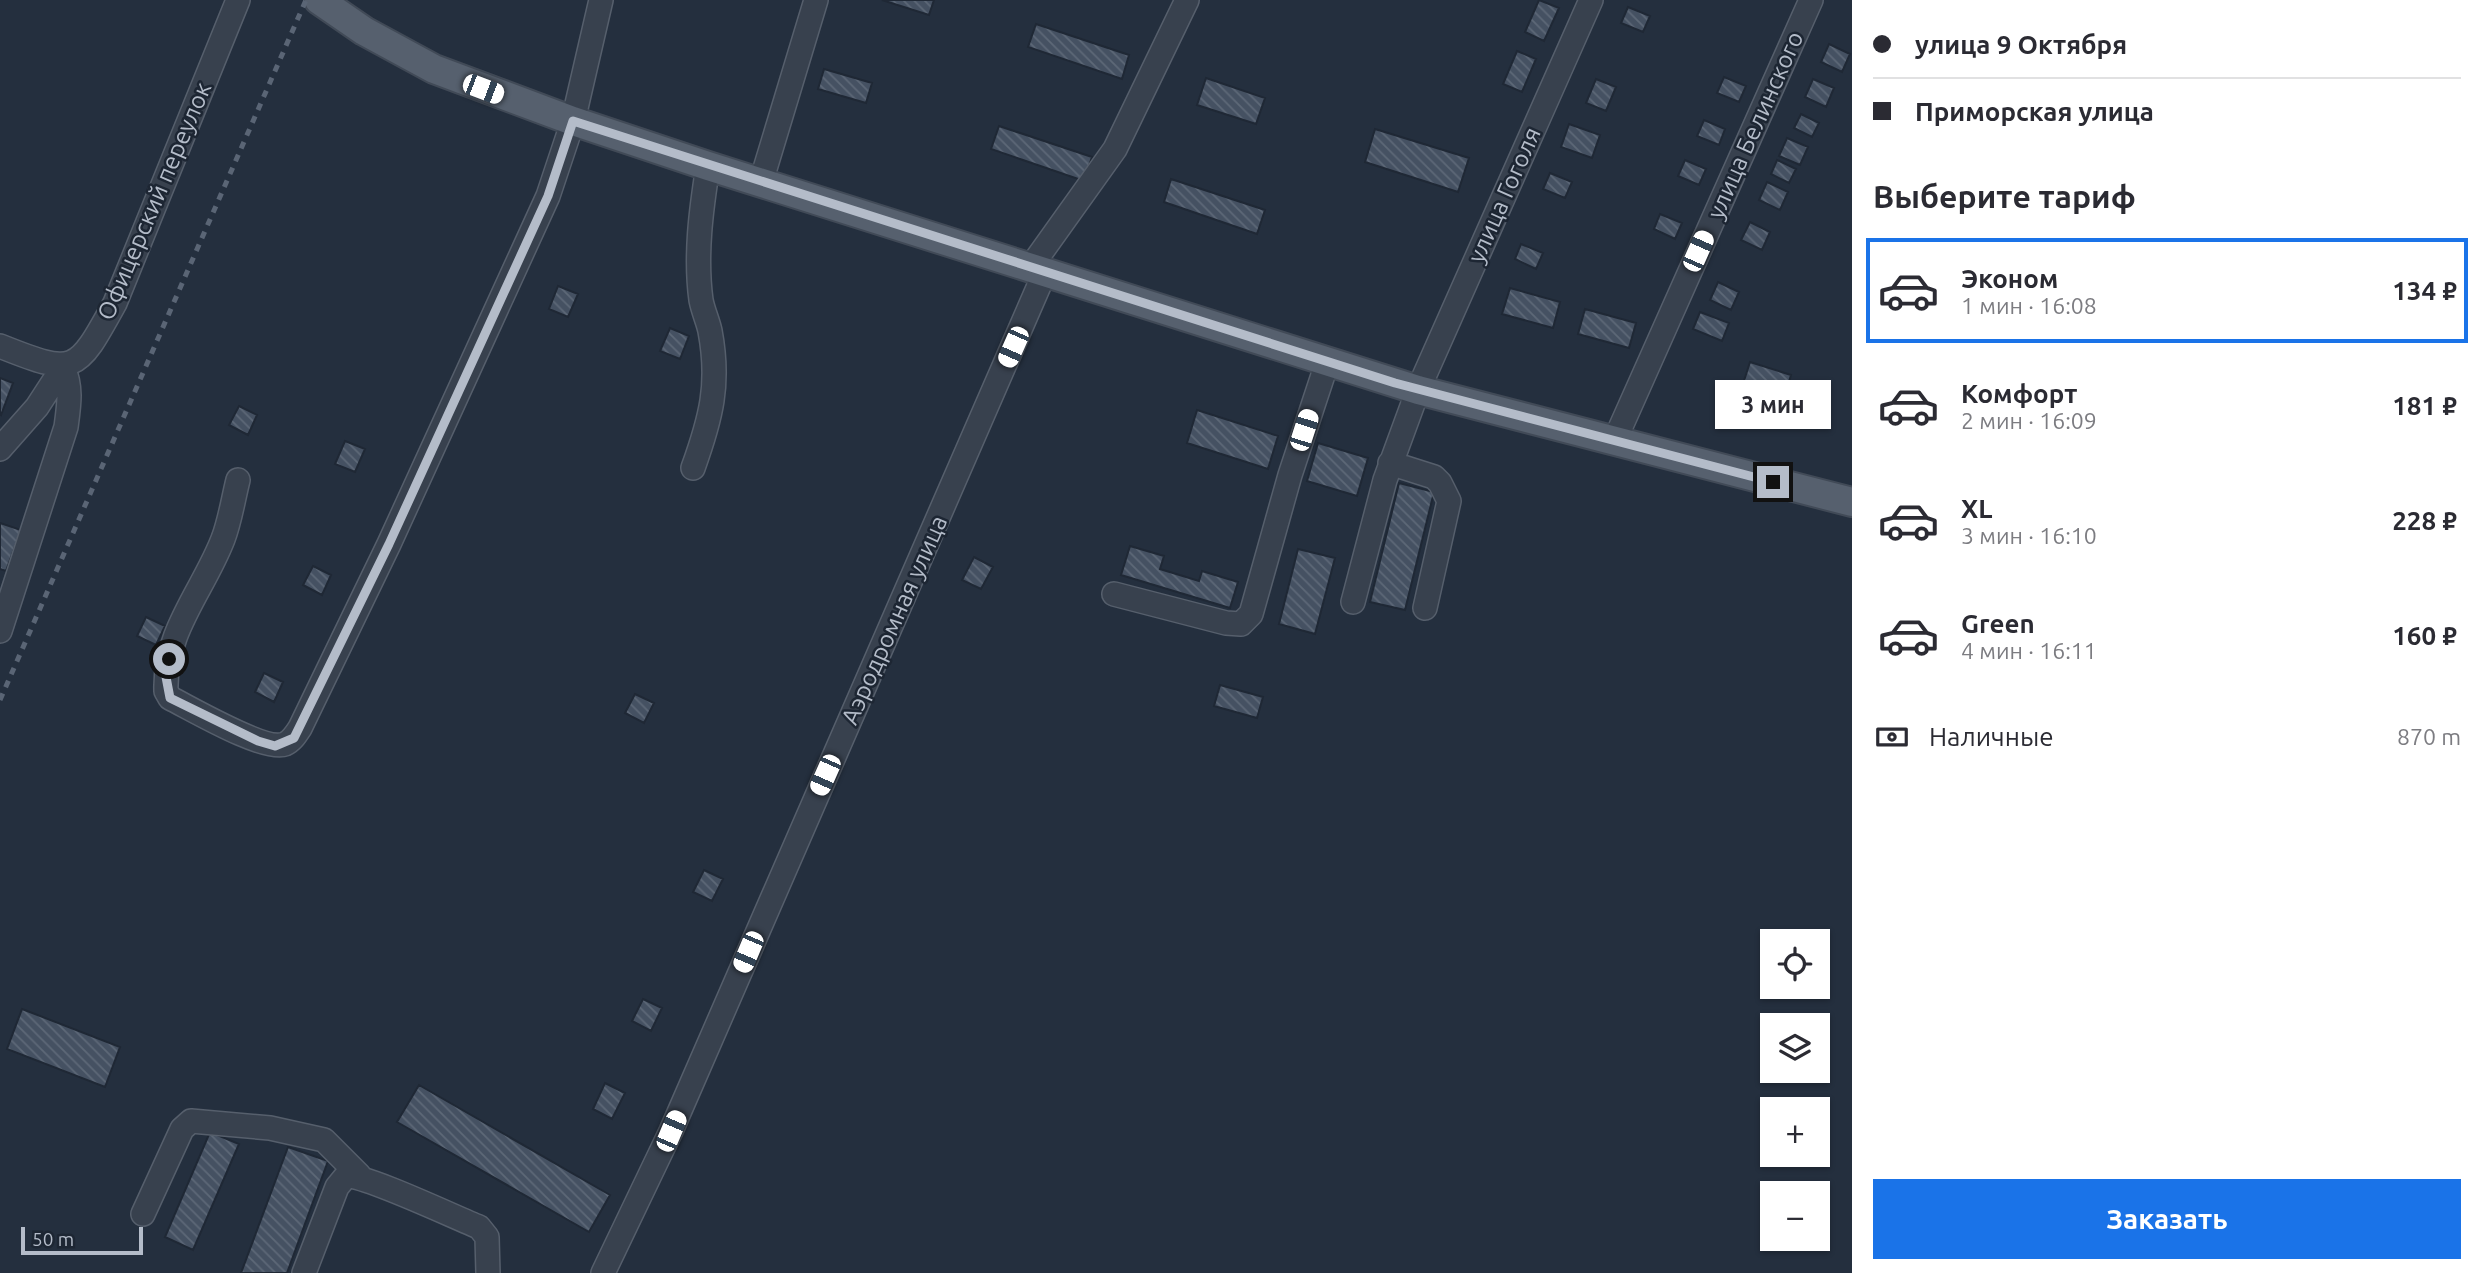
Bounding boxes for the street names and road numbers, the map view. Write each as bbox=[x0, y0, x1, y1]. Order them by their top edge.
street label: улица Белинского bbox=[1702, 27, 1808, 223]
street label: Офицерский переулок bbox=[92, 78, 216, 324]
street label: улица Гоголя bbox=[1462, 123, 1546, 267]
street label: Аэродромная улица bbox=[836, 511, 952, 729]

